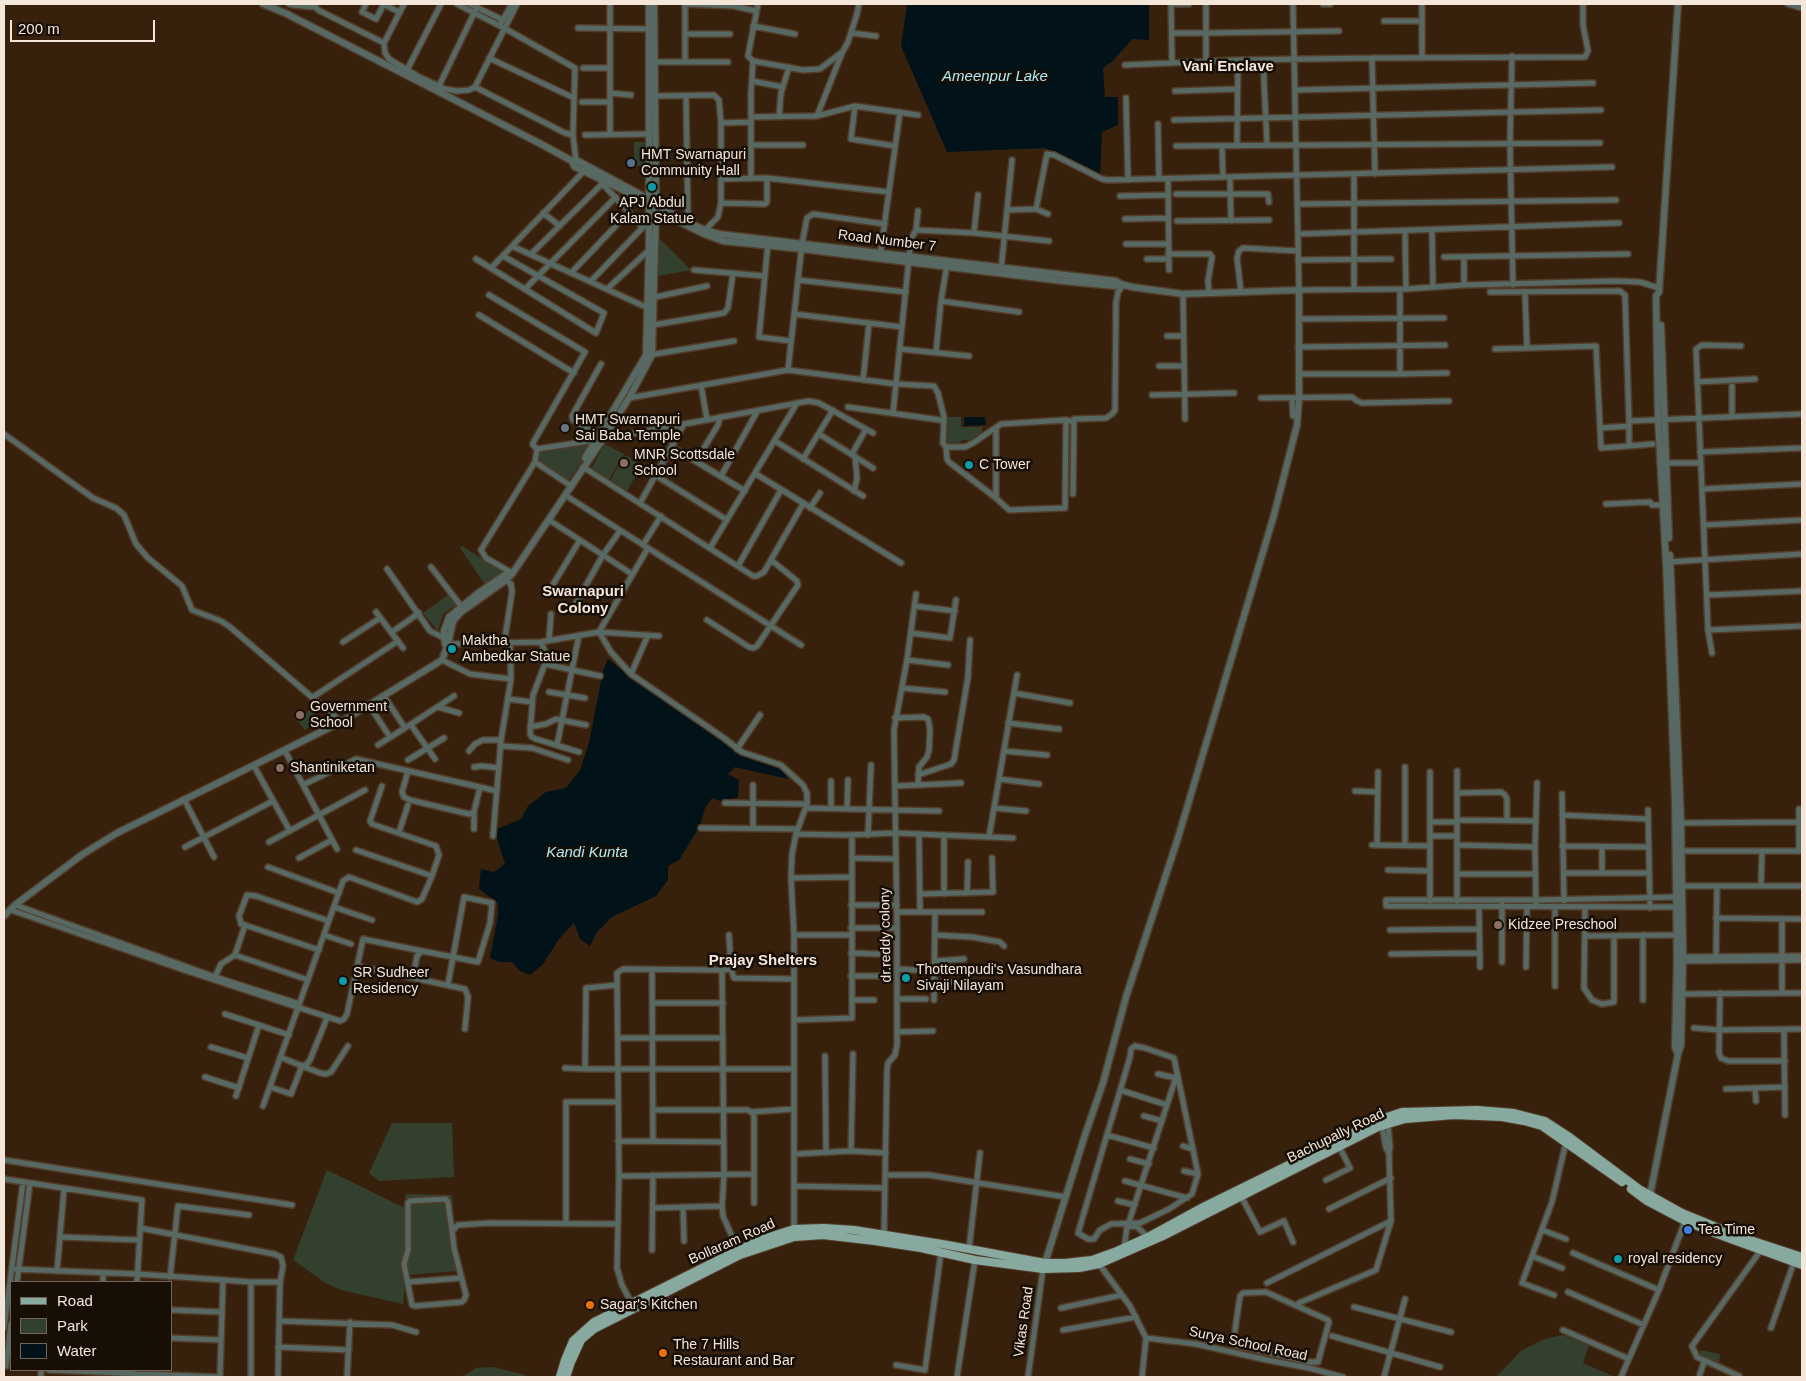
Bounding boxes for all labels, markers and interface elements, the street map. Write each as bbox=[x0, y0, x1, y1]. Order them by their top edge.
scale bar bbox=[12, 10, 158, 42]
text: 200 m bbox=[18, 20, 60, 37]
district label: Vani Enclave bbox=[1182, 58, 1274, 76]
water label: Ameenpur Lake bbox=[942, 68, 1048, 86]
place label: HMT Swarnapuri Community Hall bbox=[641, 147, 746, 180]
marker: HMT Swarnapuri Community Hall bbox=[625, 157, 637, 169]
marker: APJ Abdul Kalam Statue bbox=[646, 181, 658, 193]
place label: APJ Abdul Kalam Statue bbox=[610, 195, 694, 228]
street label: Road Number 7 bbox=[837, 227, 937, 255]
place label: HMT Swarnapuri Sai Baba Temple bbox=[575, 412, 681, 444]
marker: HMT Swarnapuri Sai Baba Temple bbox=[559, 422, 571, 434]
place label: MNR Scottsdale School bbox=[634, 447, 735, 480]
marker: MNR Scottsdale School bbox=[618, 457, 630, 469]
place label: C Tower bbox=[979, 457, 1030, 473]
marker: C Tower bbox=[963, 459, 975, 471]
district label: Swarnapuri Colony bbox=[542, 583, 624, 618]
place label: Maktha Ambedkar Statue bbox=[462, 633, 570, 666]
marker: Maktha Ambedkar Statue bbox=[446, 643, 458, 655]
place label: Government School bbox=[310, 699, 387, 732]
marker: Government School bbox=[294, 709, 306, 721]
place label: Shantiniketan bbox=[290, 760, 375, 776]
marker: Shantiniketan bbox=[274, 762, 286, 774]
water label: Kandi Kunta bbox=[546, 844, 628, 862]
street label: dr.reddy colony bbox=[877, 887, 895, 983]
place label: Kidzee Preschool bbox=[1508, 917, 1617, 933]
marker: Kidzee Preschool bbox=[1492, 919, 1504, 931]
district label: Prajay Shelters bbox=[709, 952, 817, 970]
place label: Thottempudi's Vasundhara Sivaji Nilayam bbox=[916, 962, 1082, 994]
place label: SR Sudheer Residency bbox=[353, 965, 429, 998]
marker: Thottempudi's Vasundhara Sivaji Nilayam bbox=[900, 972, 912, 984]
marker: SR Sudheer Residency bbox=[337, 975, 349, 987]
street label: Bachupally Road bbox=[1285, 1105, 1387, 1167]
street label: Bollaram Road bbox=[686, 1215, 778, 1269]
place label: Tea Time bbox=[1698, 1222, 1755, 1238]
marker: Tea Time bbox=[1682, 1224, 1694, 1236]
place label: royal residency bbox=[1628, 1251, 1722, 1267]
marker: royal residency bbox=[1612, 1253, 1624, 1265]
legend bbox=[10, 1281, 172, 1371]
street label: Vikas Road bbox=[1011, 1286, 1037, 1358]
text: Road bbox=[57, 1292, 93, 1309]
place label: Sagar's Kitchen bbox=[600, 1297, 698, 1313]
marker: Sagar's Kitchen bbox=[584, 1299, 596, 1311]
text: Park bbox=[57, 1317, 88, 1334]
street label: Surya School Road bbox=[1187, 1323, 1309, 1365]
place label: The 7 Hills Restaurant and Bar bbox=[673, 1337, 794, 1370]
text: Water bbox=[57, 1342, 96, 1359]
marker: The 7 Hills Restaurant and Bar bbox=[657, 1347, 669, 1359]

